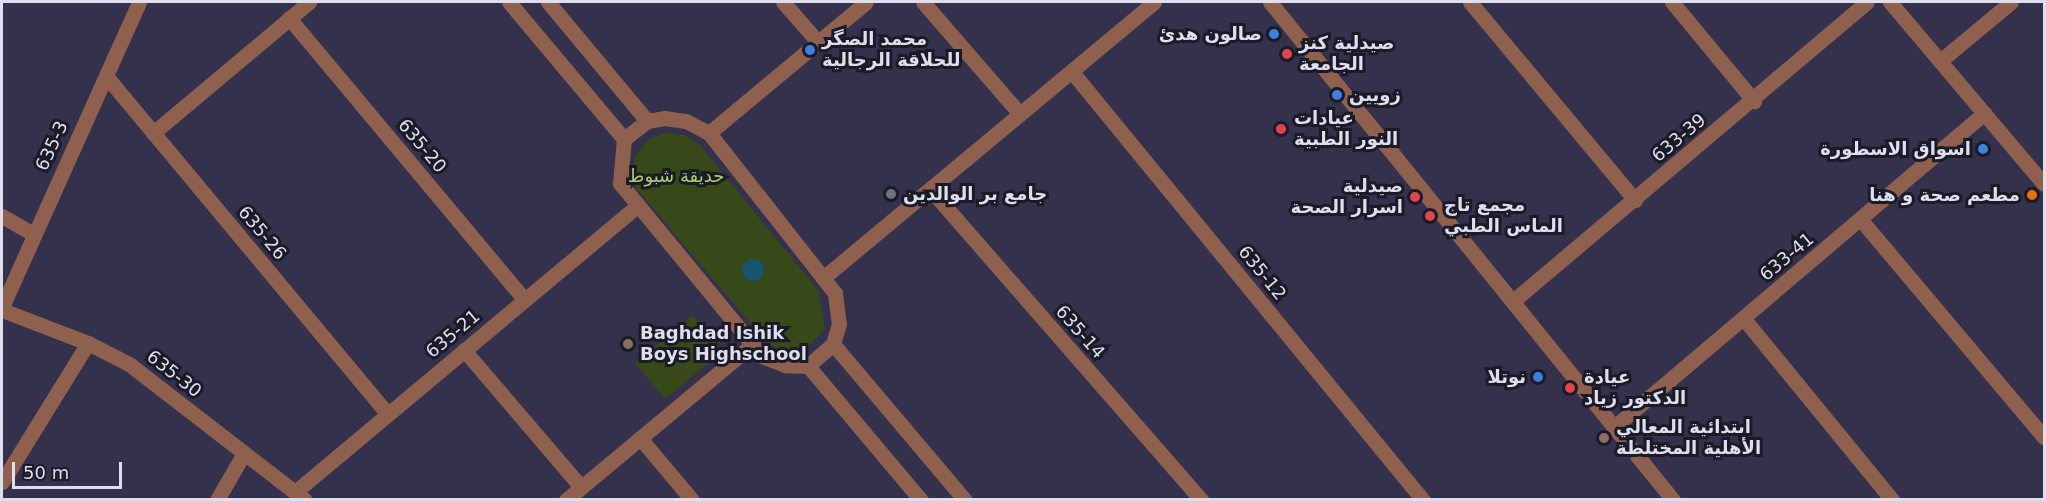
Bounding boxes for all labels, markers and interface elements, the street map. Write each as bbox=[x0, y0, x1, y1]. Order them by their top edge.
place label: صالون هدئ bbox=[1159, 23, 1262, 45]
marker: صالون هدئ bbox=[1267, 27, 1281, 41]
place label: محمد الصگر للحلاقة الرجالية bbox=[822, 29, 961, 72]
place label: صيدلية كنز الجامعة bbox=[1299, 33, 1394, 76]
marker: محمد الصگر للحلاقة الرجالية bbox=[803, 43, 817, 57]
marker: صيدلية كنز الجامعة bbox=[1280, 47, 1294, 61]
place label: زويين bbox=[1349, 84, 1401, 106]
marker: زويين bbox=[1330, 88, 1344, 102]
place label: عيادات النور الطبية bbox=[1294, 108, 1398, 150]
street label: 633-39 bbox=[1648, 109, 1710, 167]
street label: 635-20 bbox=[393, 115, 451, 177]
street label: 635-3 bbox=[31, 118, 73, 174]
marker: عيادات النور الطبية bbox=[1272, 120, 1290, 138]
place label: اسواق الاسطورة bbox=[1820, 138, 1971, 160]
marker: اسواق الاسطورة bbox=[1976, 142, 1990, 156]
park label: حديقة شبوط bbox=[628, 165, 724, 187]
place label: صيدلية اسرار الصحة bbox=[1291, 176, 1403, 219]
place label: جامع بر الوالدين bbox=[903, 183, 1047, 205]
place label: مطعم صحة و هنا bbox=[1869, 184, 2020, 206]
marker: جامع بر الوالدين bbox=[884, 187, 898, 201]
marker: مطعم صحة و هنا bbox=[2025, 188, 2039, 202]
marker: صيدلية اسرار الصحة bbox=[1408, 190, 1422, 204]
place label: مجمع تاج الماس الطبي bbox=[1444, 195, 1563, 238]
street label: 635-26 bbox=[233, 202, 291, 264]
marker: مجمع تاج الماس الطبي bbox=[1421, 207, 1439, 225]
street label: 633-41 bbox=[1756, 228, 1818, 286]
street label: 635-12 bbox=[1234, 241, 1290, 305]
street label: 635-14 bbox=[1051, 301, 1109, 363]
street label: 635-21 bbox=[422, 305, 484, 363]
place label: Baghdad Ishik Boys Highschool bbox=[640, 323, 807, 366]
marker: Baghdad Ishik Boys Highschool bbox=[621, 337, 635, 351]
street label: 635-30 bbox=[142, 346, 206, 402]
place label: نوتلا bbox=[1488, 366, 1526, 388]
place label: عيادة الدكتور زياد bbox=[1584, 367, 1686, 410]
marker: نوتلا bbox=[1531, 370, 1545, 384]
marker: عيادة الدكتور زياد bbox=[1561, 379, 1579, 397]
place label: ابتدائية المعالي الأهلية المختلطة bbox=[1616, 417, 1761, 460]
marker: ابتدائية المعالي الأهلية المختلطة bbox=[1597, 431, 1611, 445]
scale bar bbox=[15, 450, 124, 488]
text: 50 m bbox=[23, 462, 69, 483]

